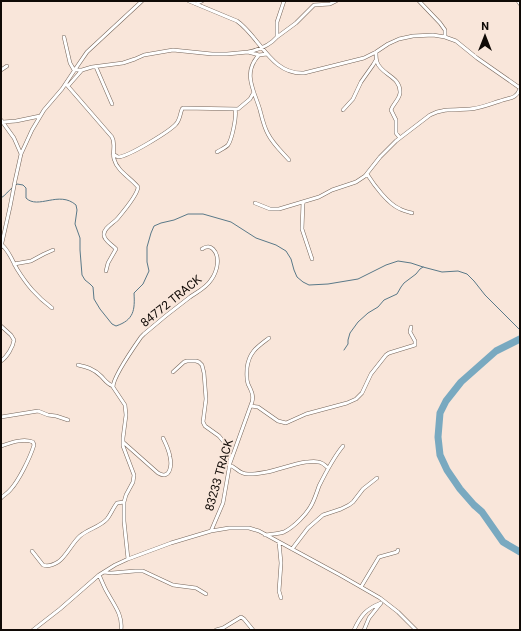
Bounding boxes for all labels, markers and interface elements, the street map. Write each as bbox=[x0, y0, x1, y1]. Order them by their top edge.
north arrow bbox=[465, 16, 505, 56]
text: N bbox=[481, 20, 489, 33]
street label: 84772 TRACK bbox=[138, 272, 205, 330]
street label: 83233 TRACK bbox=[202, 437, 236, 513]

